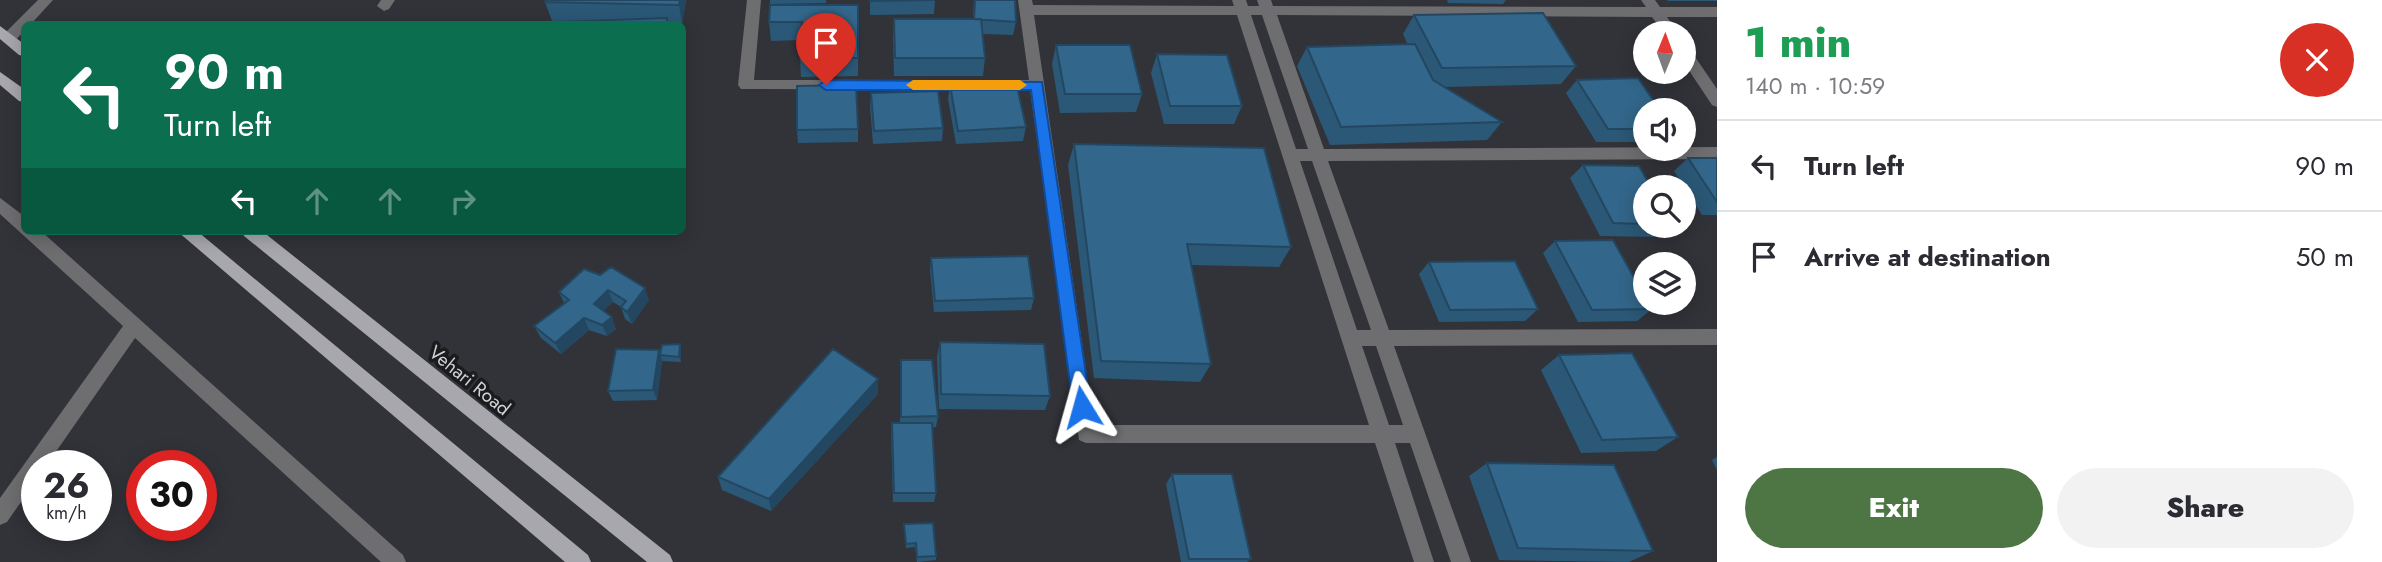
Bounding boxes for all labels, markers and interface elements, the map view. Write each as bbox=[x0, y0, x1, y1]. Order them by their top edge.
text: 1 min bbox=[1745, 12, 1851, 73]
pin bbox=[796, 13, 856, 85]
north arrow bbox=[1633, 21, 1696, 84]
map controls bbox=[1633, 21, 1696, 315]
button: close bbox=[2280, 23, 2354, 97]
icon: arrive bbox=[807, 24, 845, 62]
text: 90 m bbox=[164, 37, 284, 107]
icon: left bbox=[49, 49, 140, 140]
text: 140 m · 10:59 bbox=[1745, 69, 1885, 103]
button: sound bbox=[1633, 98, 1696, 161]
text: Turn left bbox=[164, 102, 271, 148]
icon: left bbox=[1745, 147, 1783, 185]
text: Turn left bbox=[1804, 147, 1904, 185]
text: 90 m bbox=[2295, 147, 2354, 185]
button: search bbox=[1633, 175, 1696, 238]
icon: left bbox=[225, 182, 263, 220]
icon: ahead bbox=[298, 182, 336, 220]
icon: ahead bbox=[371, 182, 409, 220]
icon: right bbox=[444, 182, 482, 220]
icon: arrive bbox=[1745, 238, 1783, 276]
text: Arrive at destination bbox=[1804, 238, 2051, 276]
text: 50 m bbox=[2296, 238, 2354, 276]
button: layers bbox=[1633, 252, 1696, 315]
street label: Vehari Road bbox=[423, 339, 516, 422]
position arrow bbox=[1045, 370, 1119, 444]
speed limit sign: 30 bbox=[126, 450, 217, 541]
text: 26 bbox=[43, 461, 90, 511]
button: Exit bbox=[1745, 468, 2043, 548]
button: Share bbox=[2057, 468, 2354, 548]
text: km/h bbox=[46, 500, 87, 526]

